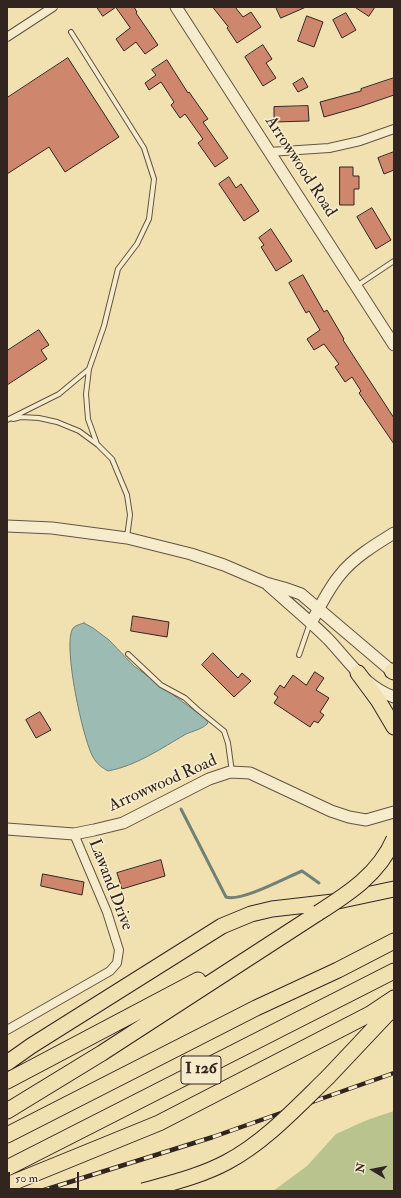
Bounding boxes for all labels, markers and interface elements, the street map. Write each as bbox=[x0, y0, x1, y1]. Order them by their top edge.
street label: Arrowwood Road bbox=[260, 113, 340, 221]
street label: Arrowwood Road bbox=[106, 751, 220, 817]
street label: Lawand Drive bbox=[83, 836, 137, 934]
road number: I 126 bbox=[181, 1056, 221, 1084]
north arrow bbox=[353, 1150, 393, 1190]
text: N bbox=[353, 1162, 368, 1174]
scale bar bbox=[10, 1164, 81, 1190]
text: 50 m bbox=[15, 1171, 38, 1186]

